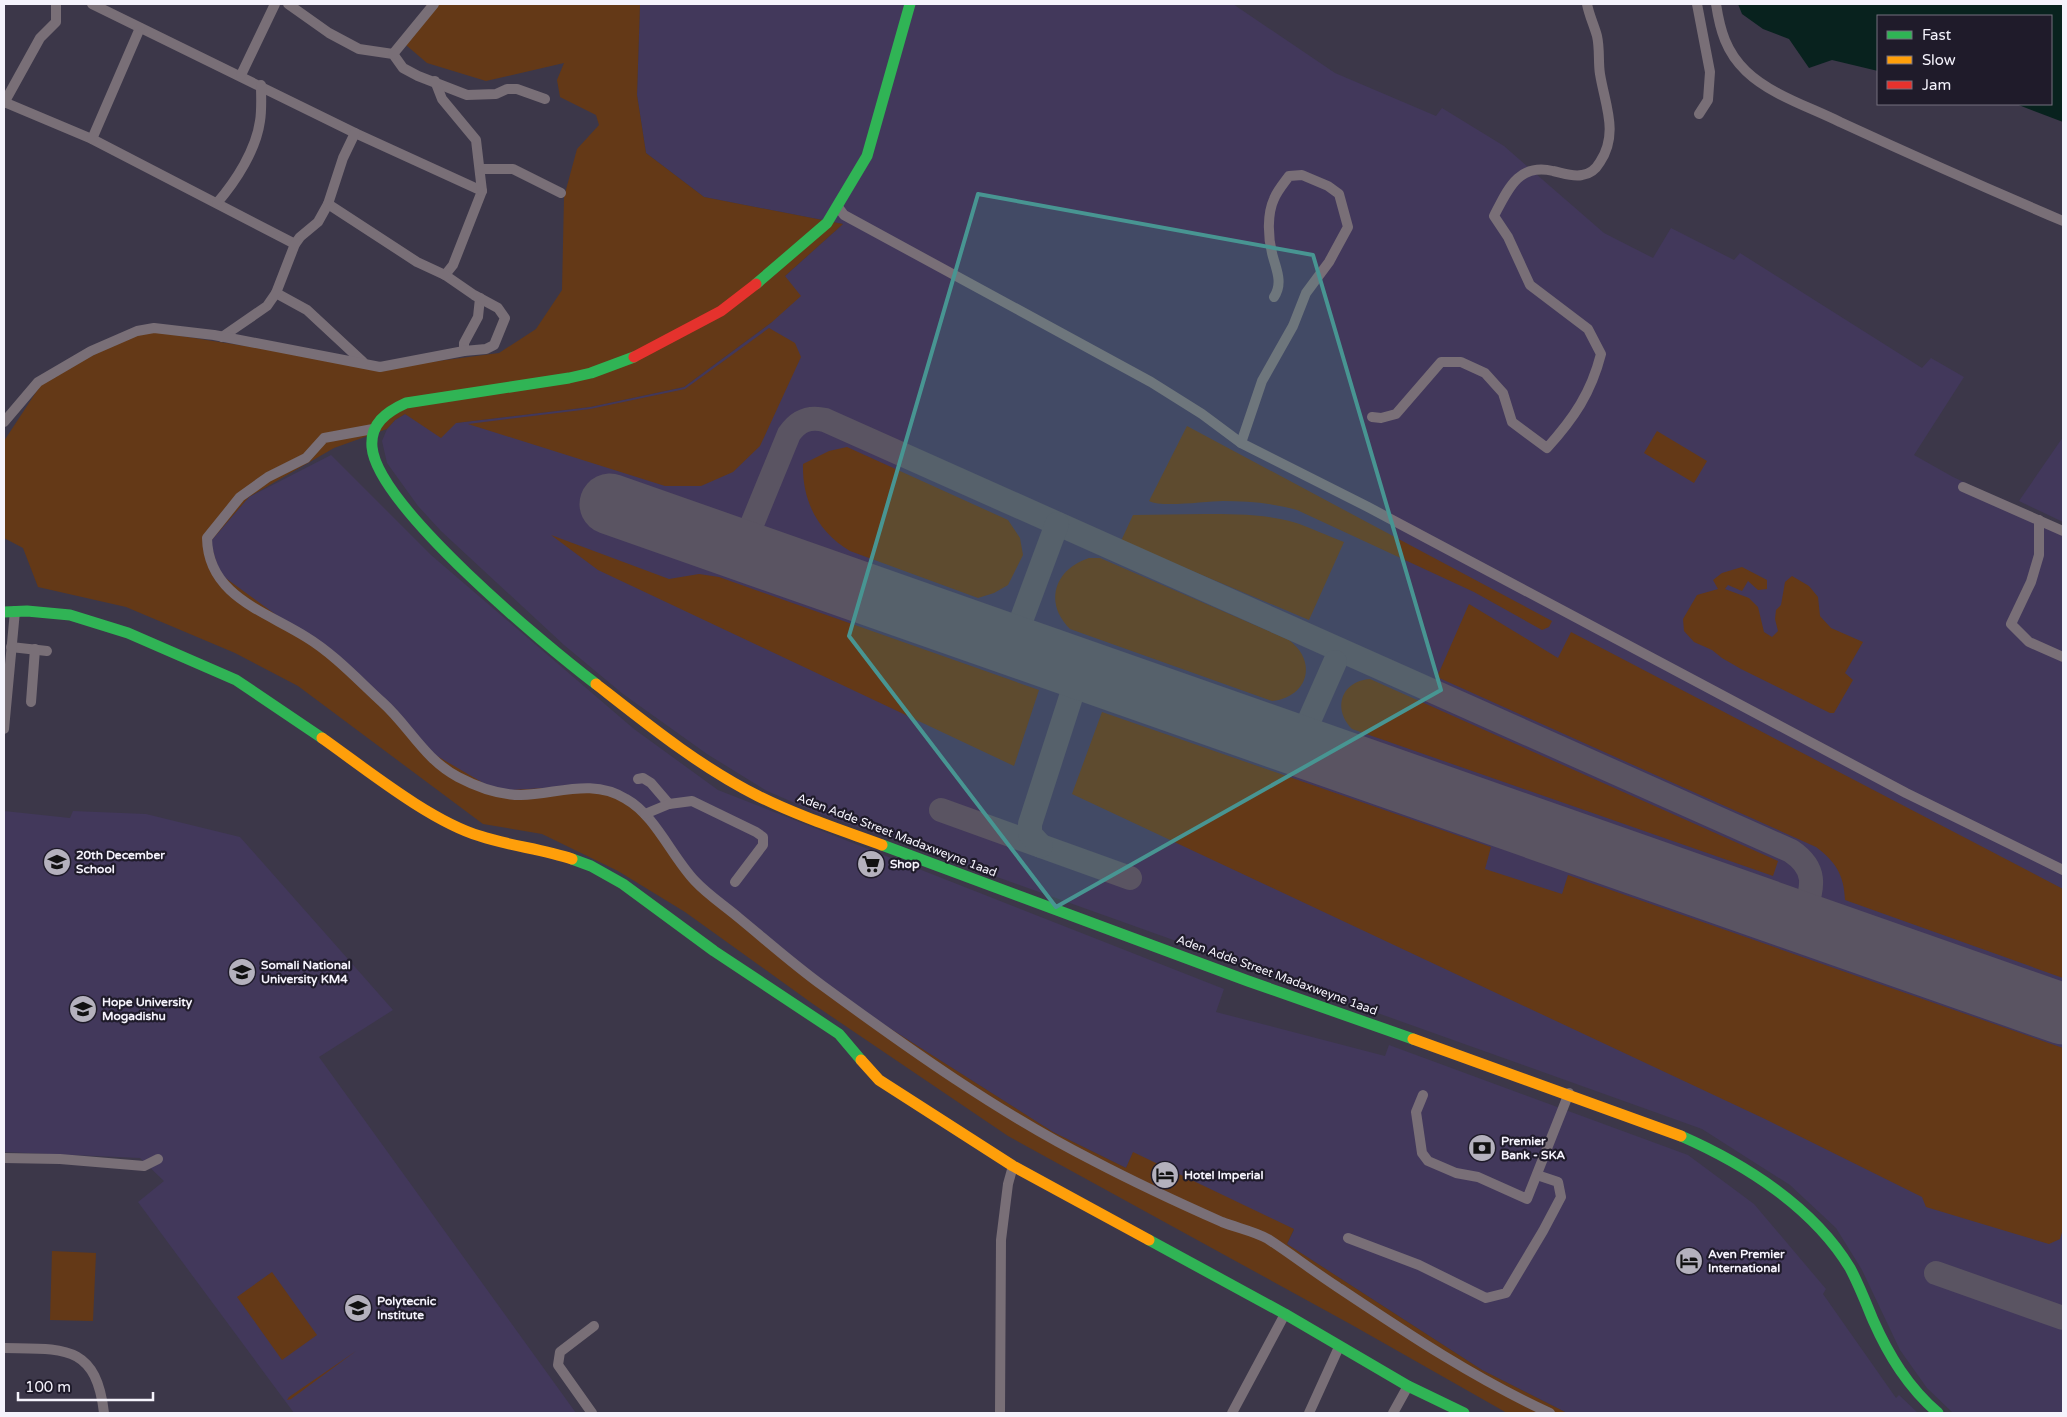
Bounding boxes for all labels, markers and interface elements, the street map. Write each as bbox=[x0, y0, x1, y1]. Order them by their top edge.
legend bbox=[1877, 15, 2052, 105]
text: Fast bbox=[1922, 26, 1952, 44]
text: Slow bbox=[1922, 51, 1956, 69]
text: Jam bbox=[1922, 76, 1951, 94]
street label: Aden Adde Street Madaxweyne 1aad bbox=[795, 790, 999, 880]
school or university icon: 20th December School bbox=[42, 847, 72, 877]
place label: 20th December School bbox=[76, 848, 165, 876]
supermarket icon: Shop bbox=[856, 849, 886, 879]
place label: Shop bbox=[890, 857, 920, 872]
street label: Aden Adde Street Madaxweyne 1aad bbox=[1175, 932, 1379, 1018]
school or university icon: Somali National University KM4 bbox=[227, 957, 257, 987]
place label: Somali National University KM4 bbox=[261, 958, 351, 987]
school or university icon: Hope University Mogadishu bbox=[68, 994, 98, 1024]
place label: Hope University Mogadishu bbox=[102, 995, 193, 1024]
bank icon: Premier Bank - SKA bbox=[1467, 1133, 1497, 1163]
place label: Premier Bank - SKA bbox=[1501, 1134, 1565, 1162]
hotel icon: Hotel Imperial bbox=[1150, 1160, 1180, 1190]
place label: Hotel Imperial bbox=[1184, 1168, 1264, 1183]
hotel icon: Aven Premier International bbox=[1674, 1246, 1704, 1276]
place label: Aven Premier International bbox=[1708, 1247, 1785, 1275]
school or university icon: Polytecnic Institute bbox=[343, 1293, 373, 1323]
place label: Polytecnic Institute bbox=[377, 1294, 437, 1322]
scale bar bbox=[18, 1370, 152, 1402]
text: 100 m bbox=[25, 1378, 71, 1396]

